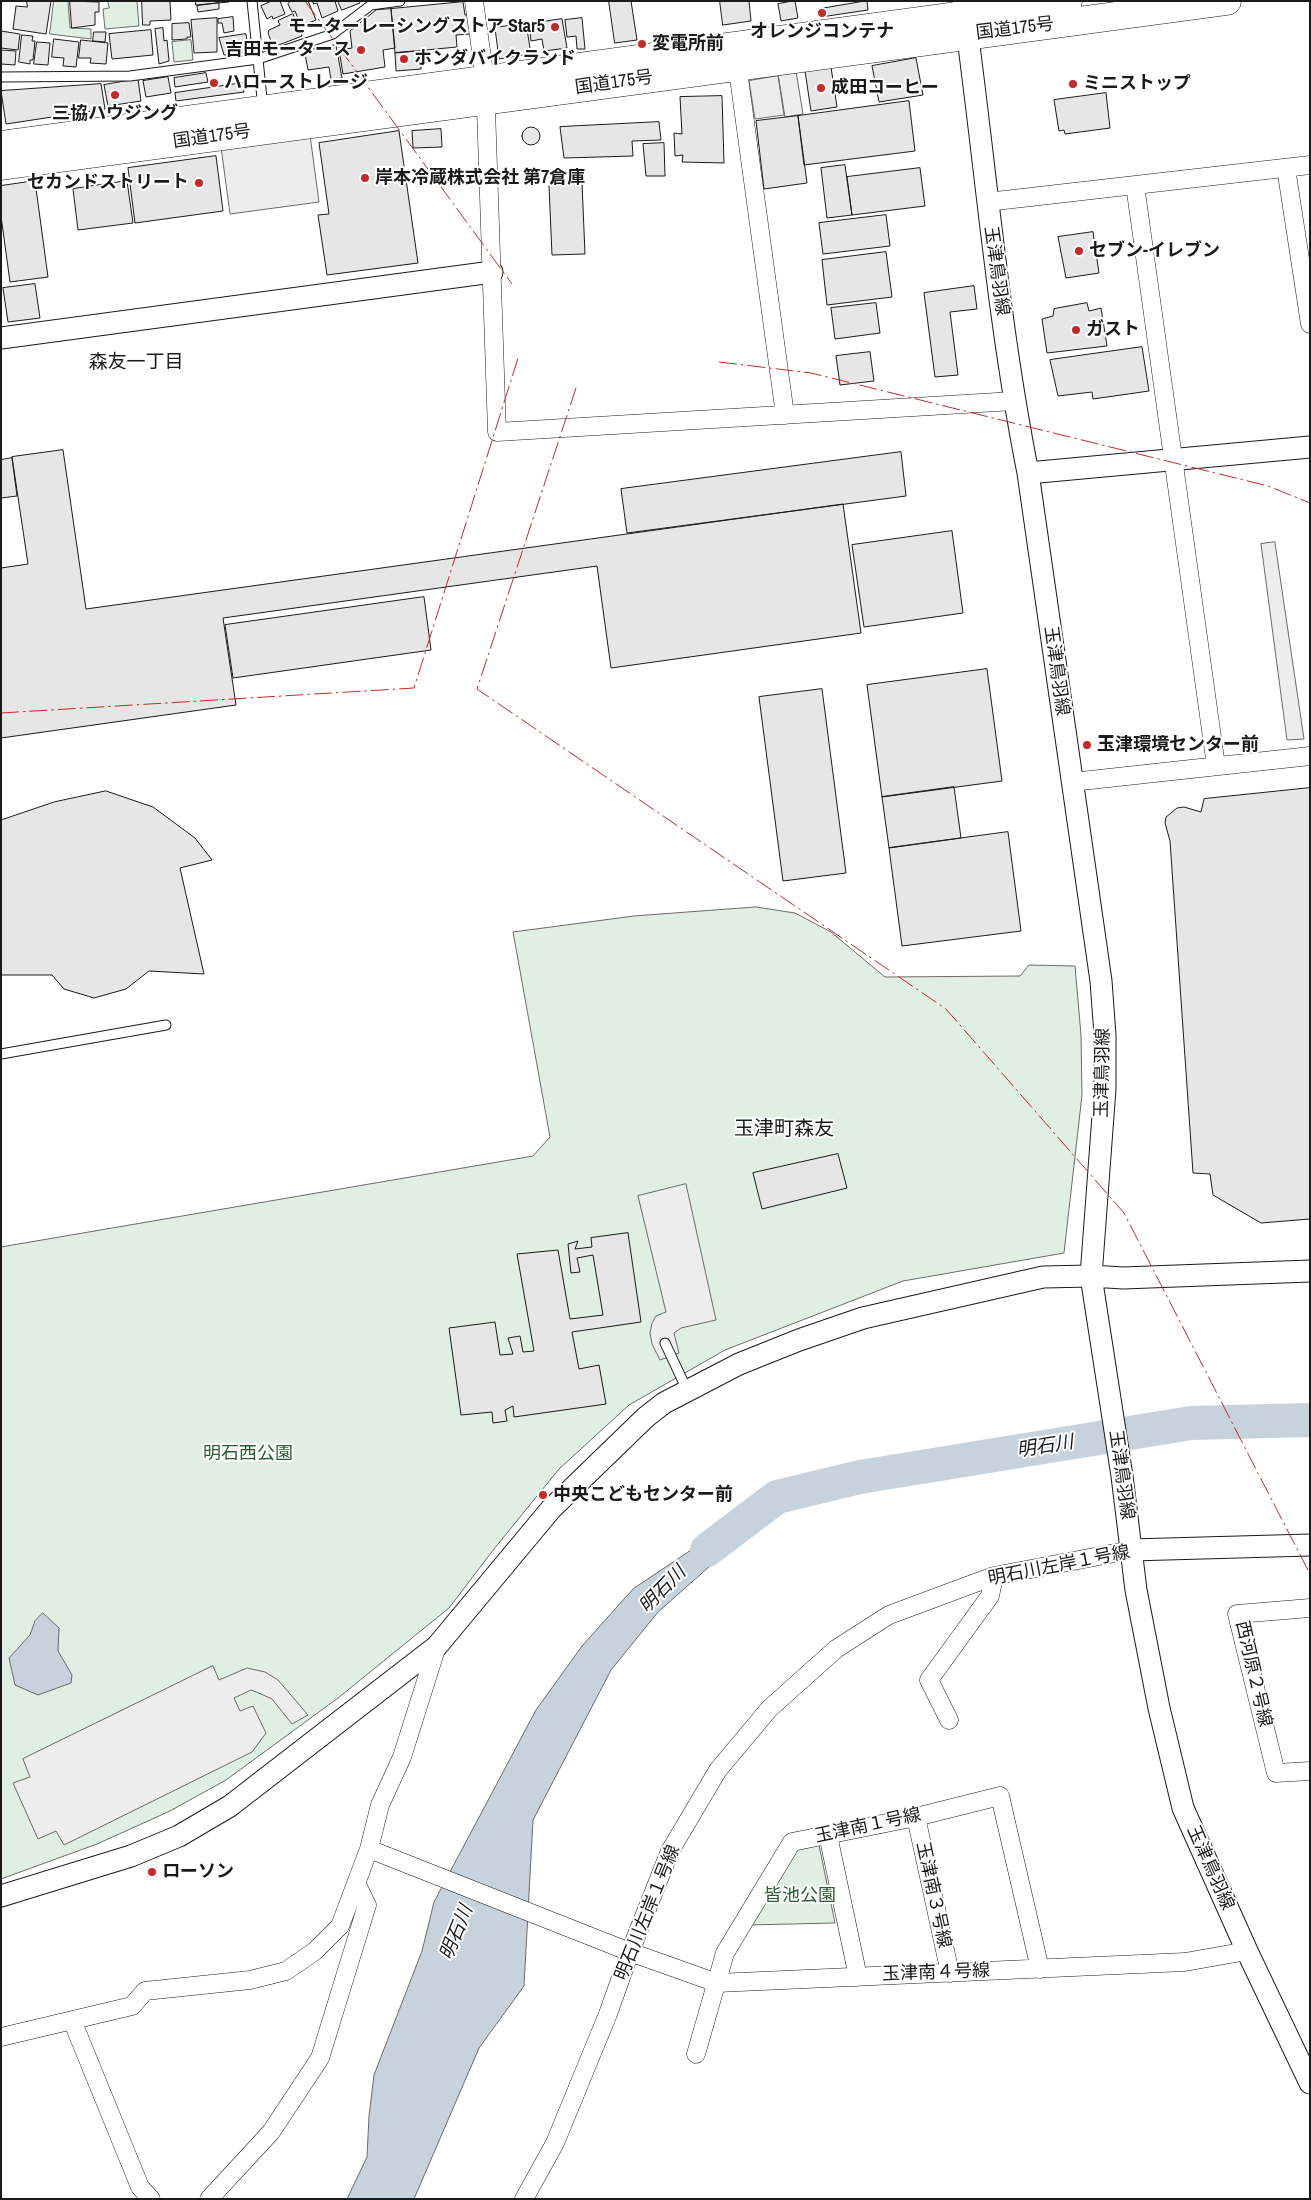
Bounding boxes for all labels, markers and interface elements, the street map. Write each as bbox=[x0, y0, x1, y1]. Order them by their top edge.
marker: オレンジコンテナ bbox=[816, 7, 828, 19]
street label: 国道175号 bbox=[975, 13, 1055, 45]
place label: モーターレーシングストア Star5 bbox=[288, 16, 545, 38]
marker: モーターレーシングストア Star5 bbox=[549, 21, 561, 33]
place label: オレンジコンテナ bbox=[750, 21, 894, 43]
place label: 変電所前 bbox=[652, 33, 724, 55]
marker: 変電所前 bbox=[636, 38, 648, 50]
place label: 吉田モータース bbox=[225, 39, 351, 61]
marker: 吉田モータース bbox=[355, 44, 367, 56]
place label: ホンダバイクランド bbox=[414, 48, 576, 70]
marker: ホンダバイクランド bbox=[398, 53, 410, 65]
street label: 国道175号 bbox=[574, 67, 654, 99]
place label: ハローストレージ bbox=[224, 72, 368, 94]
place label: ミニストップ bbox=[1083, 73, 1191, 95]
marker: ハローストレージ bbox=[208, 77, 220, 89]
place label: 成田コーヒー bbox=[831, 77, 939, 99]
marker: ミニストップ bbox=[1067, 78, 1079, 90]
marker: 成田コーヒー bbox=[815, 82, 827, 94]
marker: 三協ハウジング bbox=[109, 89, 121, 101]
place label: 三協ハウジング bbox=[52, 103, 178, 125]
street label: 国道175号 bbox=[172, 121, 252, 153]
place label: 岸本冷蔵株式会社 第7倉庫 bbox=[375, 167, 585, 189]
place label: セカンドストリート bbox=[27, 172, 189, 194]
marker: 岸本冷蔵株式会社 第7倉庫 bbox=[359, 172, 371, 184]
marker: セカンドストリート bbox=[193, 177, 205, 189]
street label: 玉津鳥羽線 bbox=[979, 225, 1013, 317]
place label: セブン-イレブン bbox=[1089, 240, 1220, 262]
marker: セブン-イレブン bbox=[1073, 245, 1085, 257]
place label: ガスト bbox=[1086, 319, 1140, 341]
marker: ガスト bbox=[1070, 324, 1082, 336]
district label: 森友一丁目 bbox=[89, 352, 183, 374]
street label: 玉津鳥羽線 bbox=[1039, 625, 1073, 717]
place label: 玉津環境センター前 bbox=[1097, 734, 1259, 756]
marker: 玉津環境センター前 bbox=[1081, 739, 1093, 751]
street label: 玉津鳥羽線 bbox=[1091, 1028, 1115, 1118]
district label: 玉津町森友 bbox=[734, 1118, 834, 1142]
street label: 玉津鳥羽線 bbox=[1104, 1429, 1138, 1521]
water label: 明石川 bbox=[1015, 1431, 1075, 1463]
park label: 明石西公園 bbox=[203, 1443, 293, 1465]
place label: 中央こどもセンター前 bbox=[553, 1484, 733, 1506]
marker: 中央こどもセンター前 bbox=[537, 1489, 549, 1501]
street label: 明石川左岸１号線 bbox=[986, 1542, 1132, 1590]
water label: 明石川 bbox=[635, 1562, 691, 1618]
street label: 西河原２号線 bbox=[1230, 1619, 1276, 1729]
street label: 玉津南１号線 bbox=[813, 1804, 923, 1848]
street label: 玉津鳥羽線 bbox=[1182, 1822, 1238, 1914]
street label: 玉津南３号線 bbox=[911, 1840, 955, 1950]
street label: 明石川左岸１号線 bbox=[611, 1842, 685, 1984]
place label: ローソン bbox=[162, 1861, 234, 1883]
marker: ローソン bbox=[146, 1866, 158, 1878]
park label: 皆池公園 bbox=[764, 1885, 836, 1907]
water label: 明石川 bbox=[436, 1902, 478, 1964]
street label: 玉津南４号線 bbox=[882, 1960, 990, 1986]

